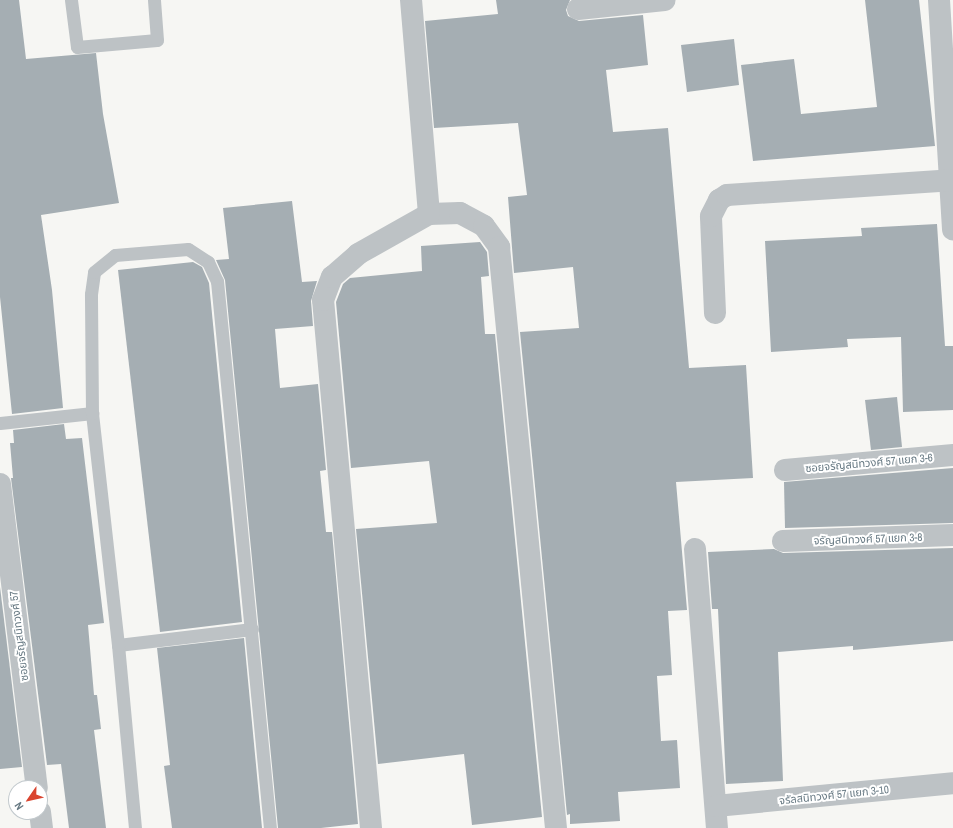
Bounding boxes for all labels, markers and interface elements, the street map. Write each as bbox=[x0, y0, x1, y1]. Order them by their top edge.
street label: ซอยจรัญสนิทวงศ์ 57 แยก 3-6 bbox=[805, 451, 933, 475]
street label: จรัญสนิทวงศ์ 57 แยก 3-8 bbox=[813, 531, 923, 547]
street label: ซอยจรัญสนิทวงศ์ 57 bbox=[7, 590, 31, 682]
north arrow bbox=[8, 780, 48, 820]
street label: จรัลสนิทวงศ์ 57 แยก 3-10 bbox=[779, 783, 889, 807]
text: N bbox=[11, 800, 27, 813]

